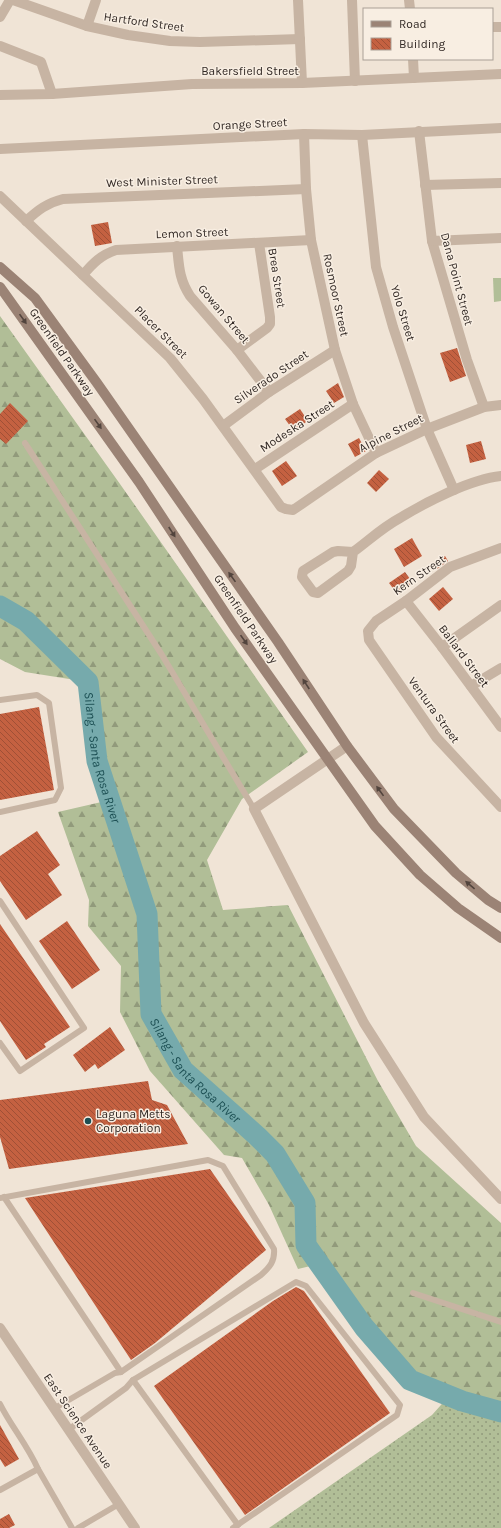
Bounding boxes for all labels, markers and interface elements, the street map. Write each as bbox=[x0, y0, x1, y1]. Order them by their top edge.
legend bbox=[363, 8, 493, 60]
street label: Hartford Street bbox=[103, 9, 186, 35]
text: Road bbox=[399, 17, 427, 31]
text: Building bbox=[399, 37, 446, 51]
street label: Bakersfield Street bbox=[201, 64, 299, 78]
street label: Orange Street bbox=[212, 115, 288, 133]
street label: West Minister Street bbox=[106, 172, 219, 190]
street label: Lemon Street bbox=[155, 225, 229, 241]
street label: Dana Point Street bbox=[438, 231, 476, 327]
street label: Brea Street bbox=[265, 247, 289, 309]
street label: Rosmoor Street bbox=[320, 252, 352, 338]
street label: Gowan Street bbox=[195, 282, 253, 347]
street label: Yolo Street bbox=[388, 283, 418, 343]
street label: Placer Street bbox=[132, 303, 191, 362]
street label: Greenfield Parkway bbox=[26, 305, 98, 399]
one-way arrow bbox=[19, 313, 27, 324]
street label: Silverado Street bbox=[231, 347, 311, 407]
street label: Modeska Street bbox=[257, 397, 337, 455]
street label: Alpine Street bbox=[357, 411, 426, 455]
one-way arrow bbox=[94, 419, 102, 430]
one-way arrow bbox=[168, 526, 176, 537]
street label: Kern Street bbox=[390, 552, 448, 598]
street label: Greenfield Parkway bbox=[211, 572, 281, 666]
one-way arrow bbox=[228, 572, 236, 583]
street label: Ballard Street bbox=[436, 622, 492, 690]
one-way arrow bbox=[240, 635, 248, 645]
street label: Ventura Street bbox=[405, 674, 463, 746]
one-way arrow bbox=[302, 679, 310, 690]
water label: Silang - Santa Rosa River bbox=[82, 691, 124, 825]
one-way arrow bbox=[376, 786, 384, 797]
one-way arrow bbox=[465, 880, 475, 889]
water label: Silang - Santa Rosa River bbox=[147, 1015, 244, 1126]
place label: Laguna Metts Corporation bbox=[96, 1107, 171, 1135]
marker: Laguna Metts Corporation bbox=[83, 1116, 93, 1126]
street label: East Science Avenue bbox=[41, 1371, 115, 1471]

